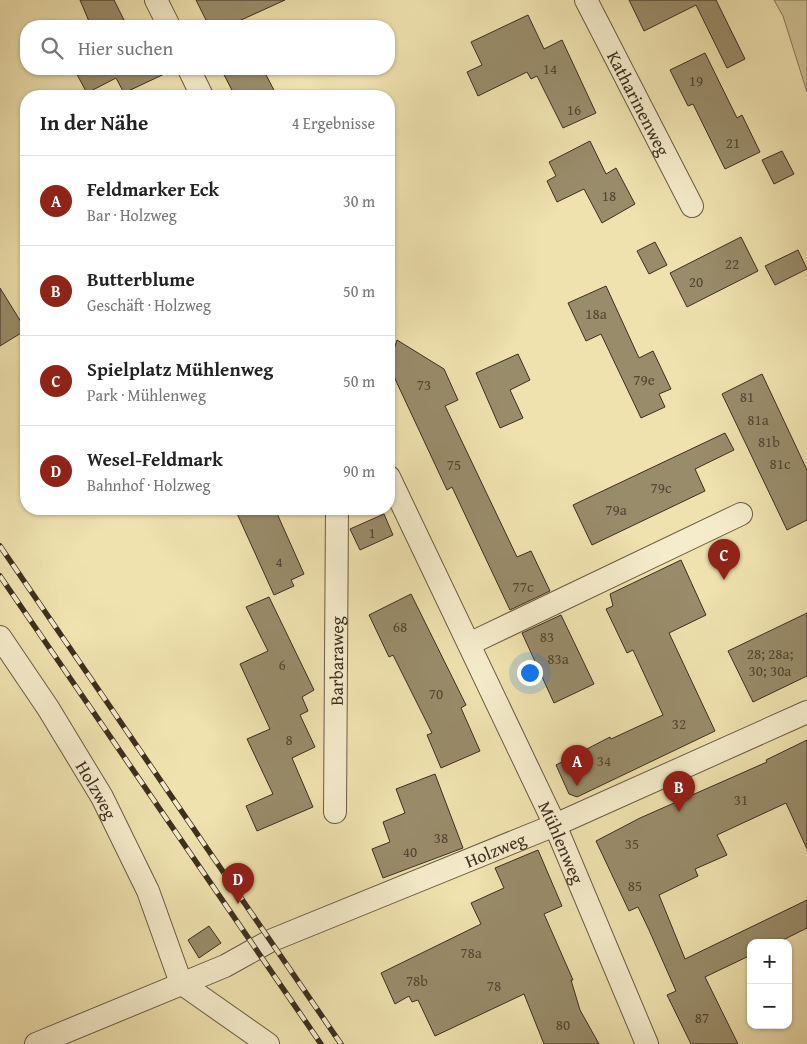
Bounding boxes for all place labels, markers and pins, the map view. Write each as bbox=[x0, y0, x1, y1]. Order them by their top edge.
pin: C bbox=[708, 539, 740, 580]
pin: A bbox=[561, 745, 593, 786]
pin: B bbox=[663, 771, 695, 812]
pin: D bbox=[222, 863, 254, 904]

